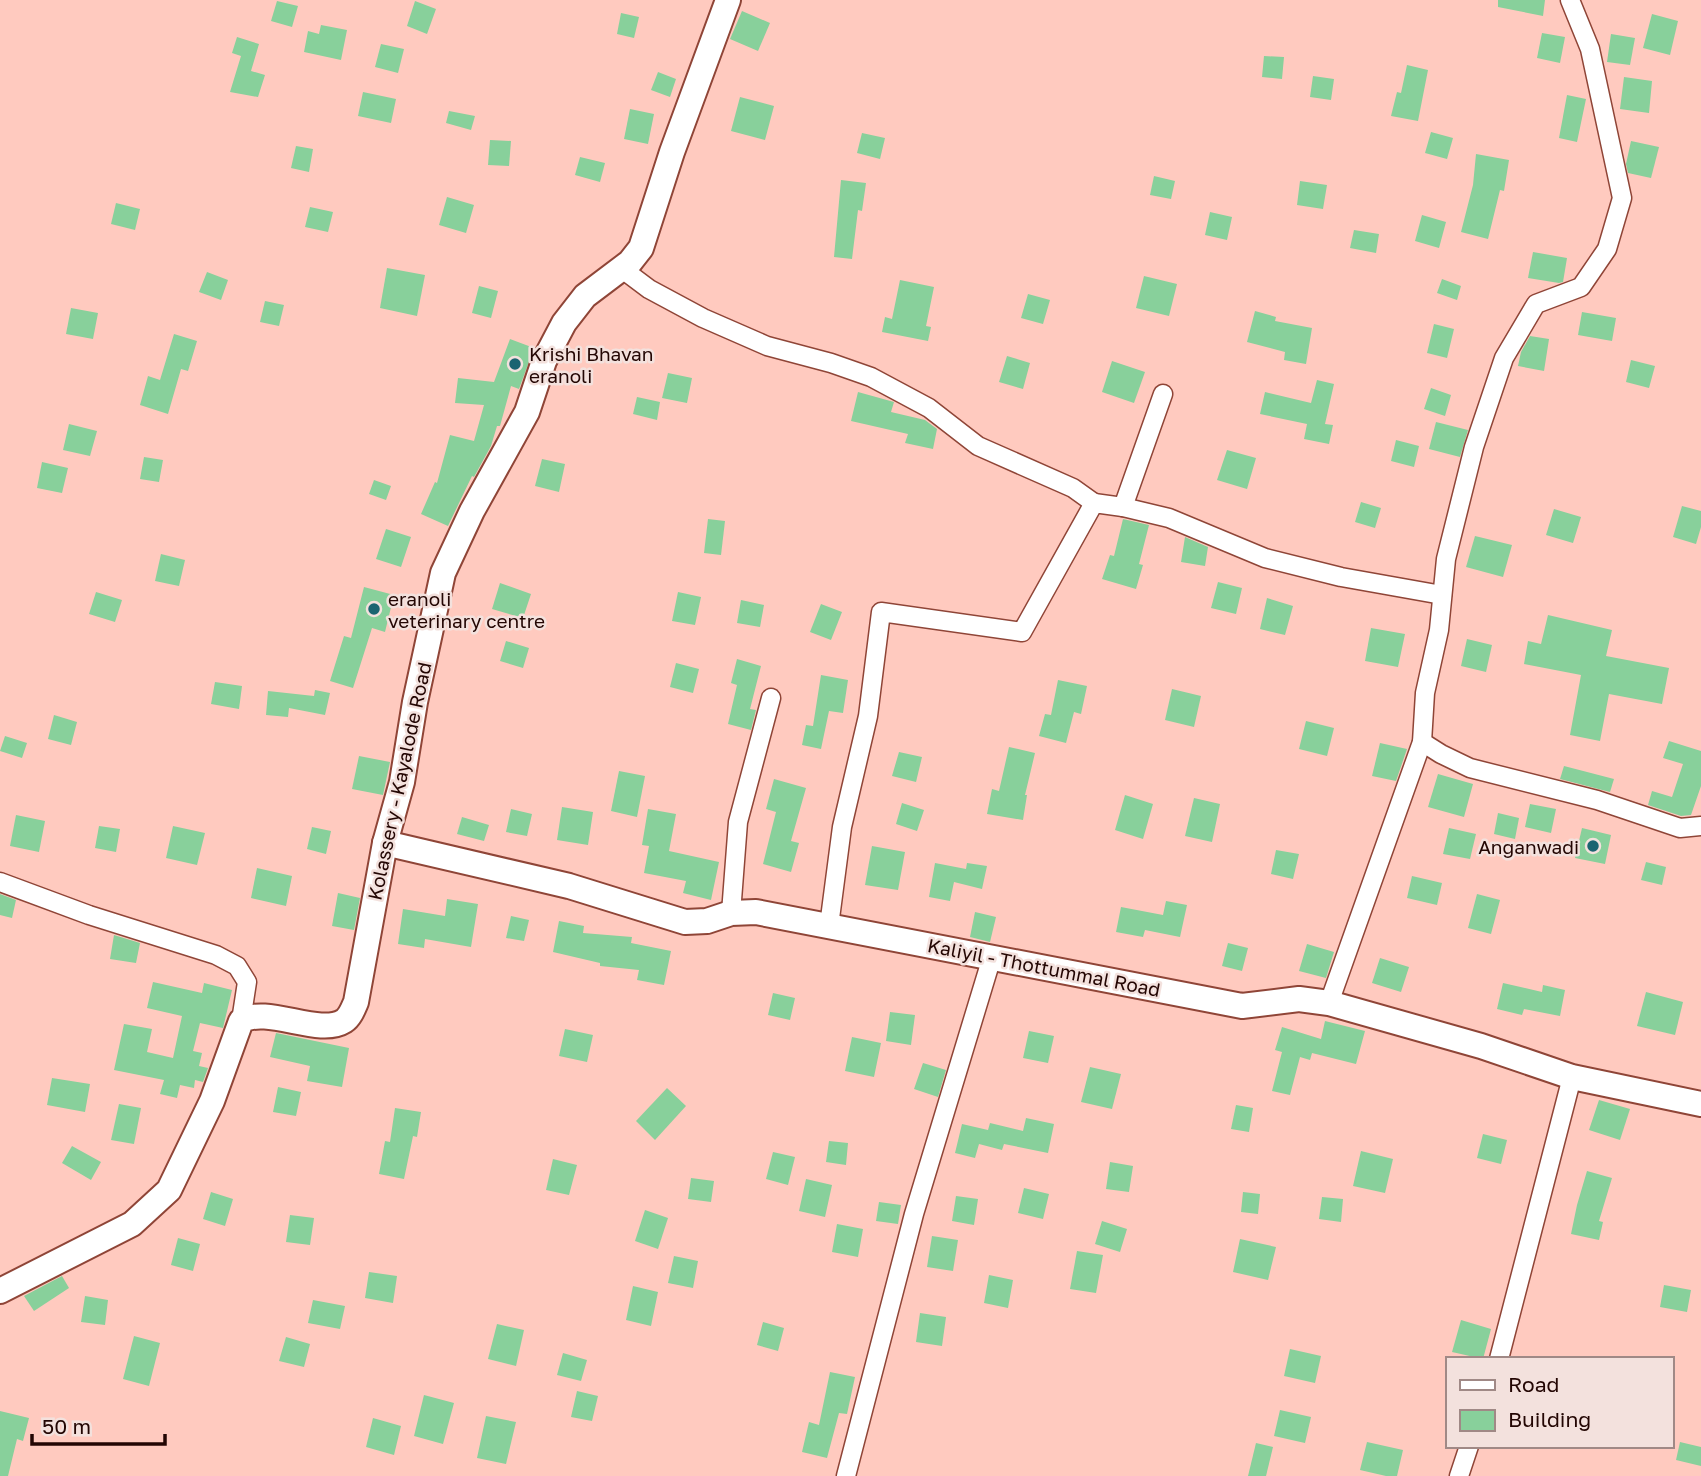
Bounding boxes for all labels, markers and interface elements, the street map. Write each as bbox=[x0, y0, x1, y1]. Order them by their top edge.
place label: Krishi Bhavan eranoli bbox=[529, 342, 653, 387]
marker: Krishi Bhavan eranoli bbox=[507, 356, 523, 372]
place label: eranoli veterinary centre bbox=[388, 587, 545, 632]
marker: eranoli veterinary centre bbox=[366, 601, 382, 617]
street label: Kolassery - Kayalode Road bbox=[363, 660, 435, 902]
place label: Anganwadi bbox=[1478, 835, 1579, 858]
marker: Anganwadi bbox=[1585, 838, 1601, 854]
street label: Kaliyil - Thottummal Road bbox=[926, 933, 1162, 1001]
legend bbox=[1446, 1357, 1673, 1448]
text: Road bbox=[1508, 1371, 1559, 1397]
scale bar bbox=[32, 1402, 164, 1446]
text: Building bbox=[1508, 1406, 1591, 1432]
text: 50 m bbox=[42, 1413, 91, 1439]

